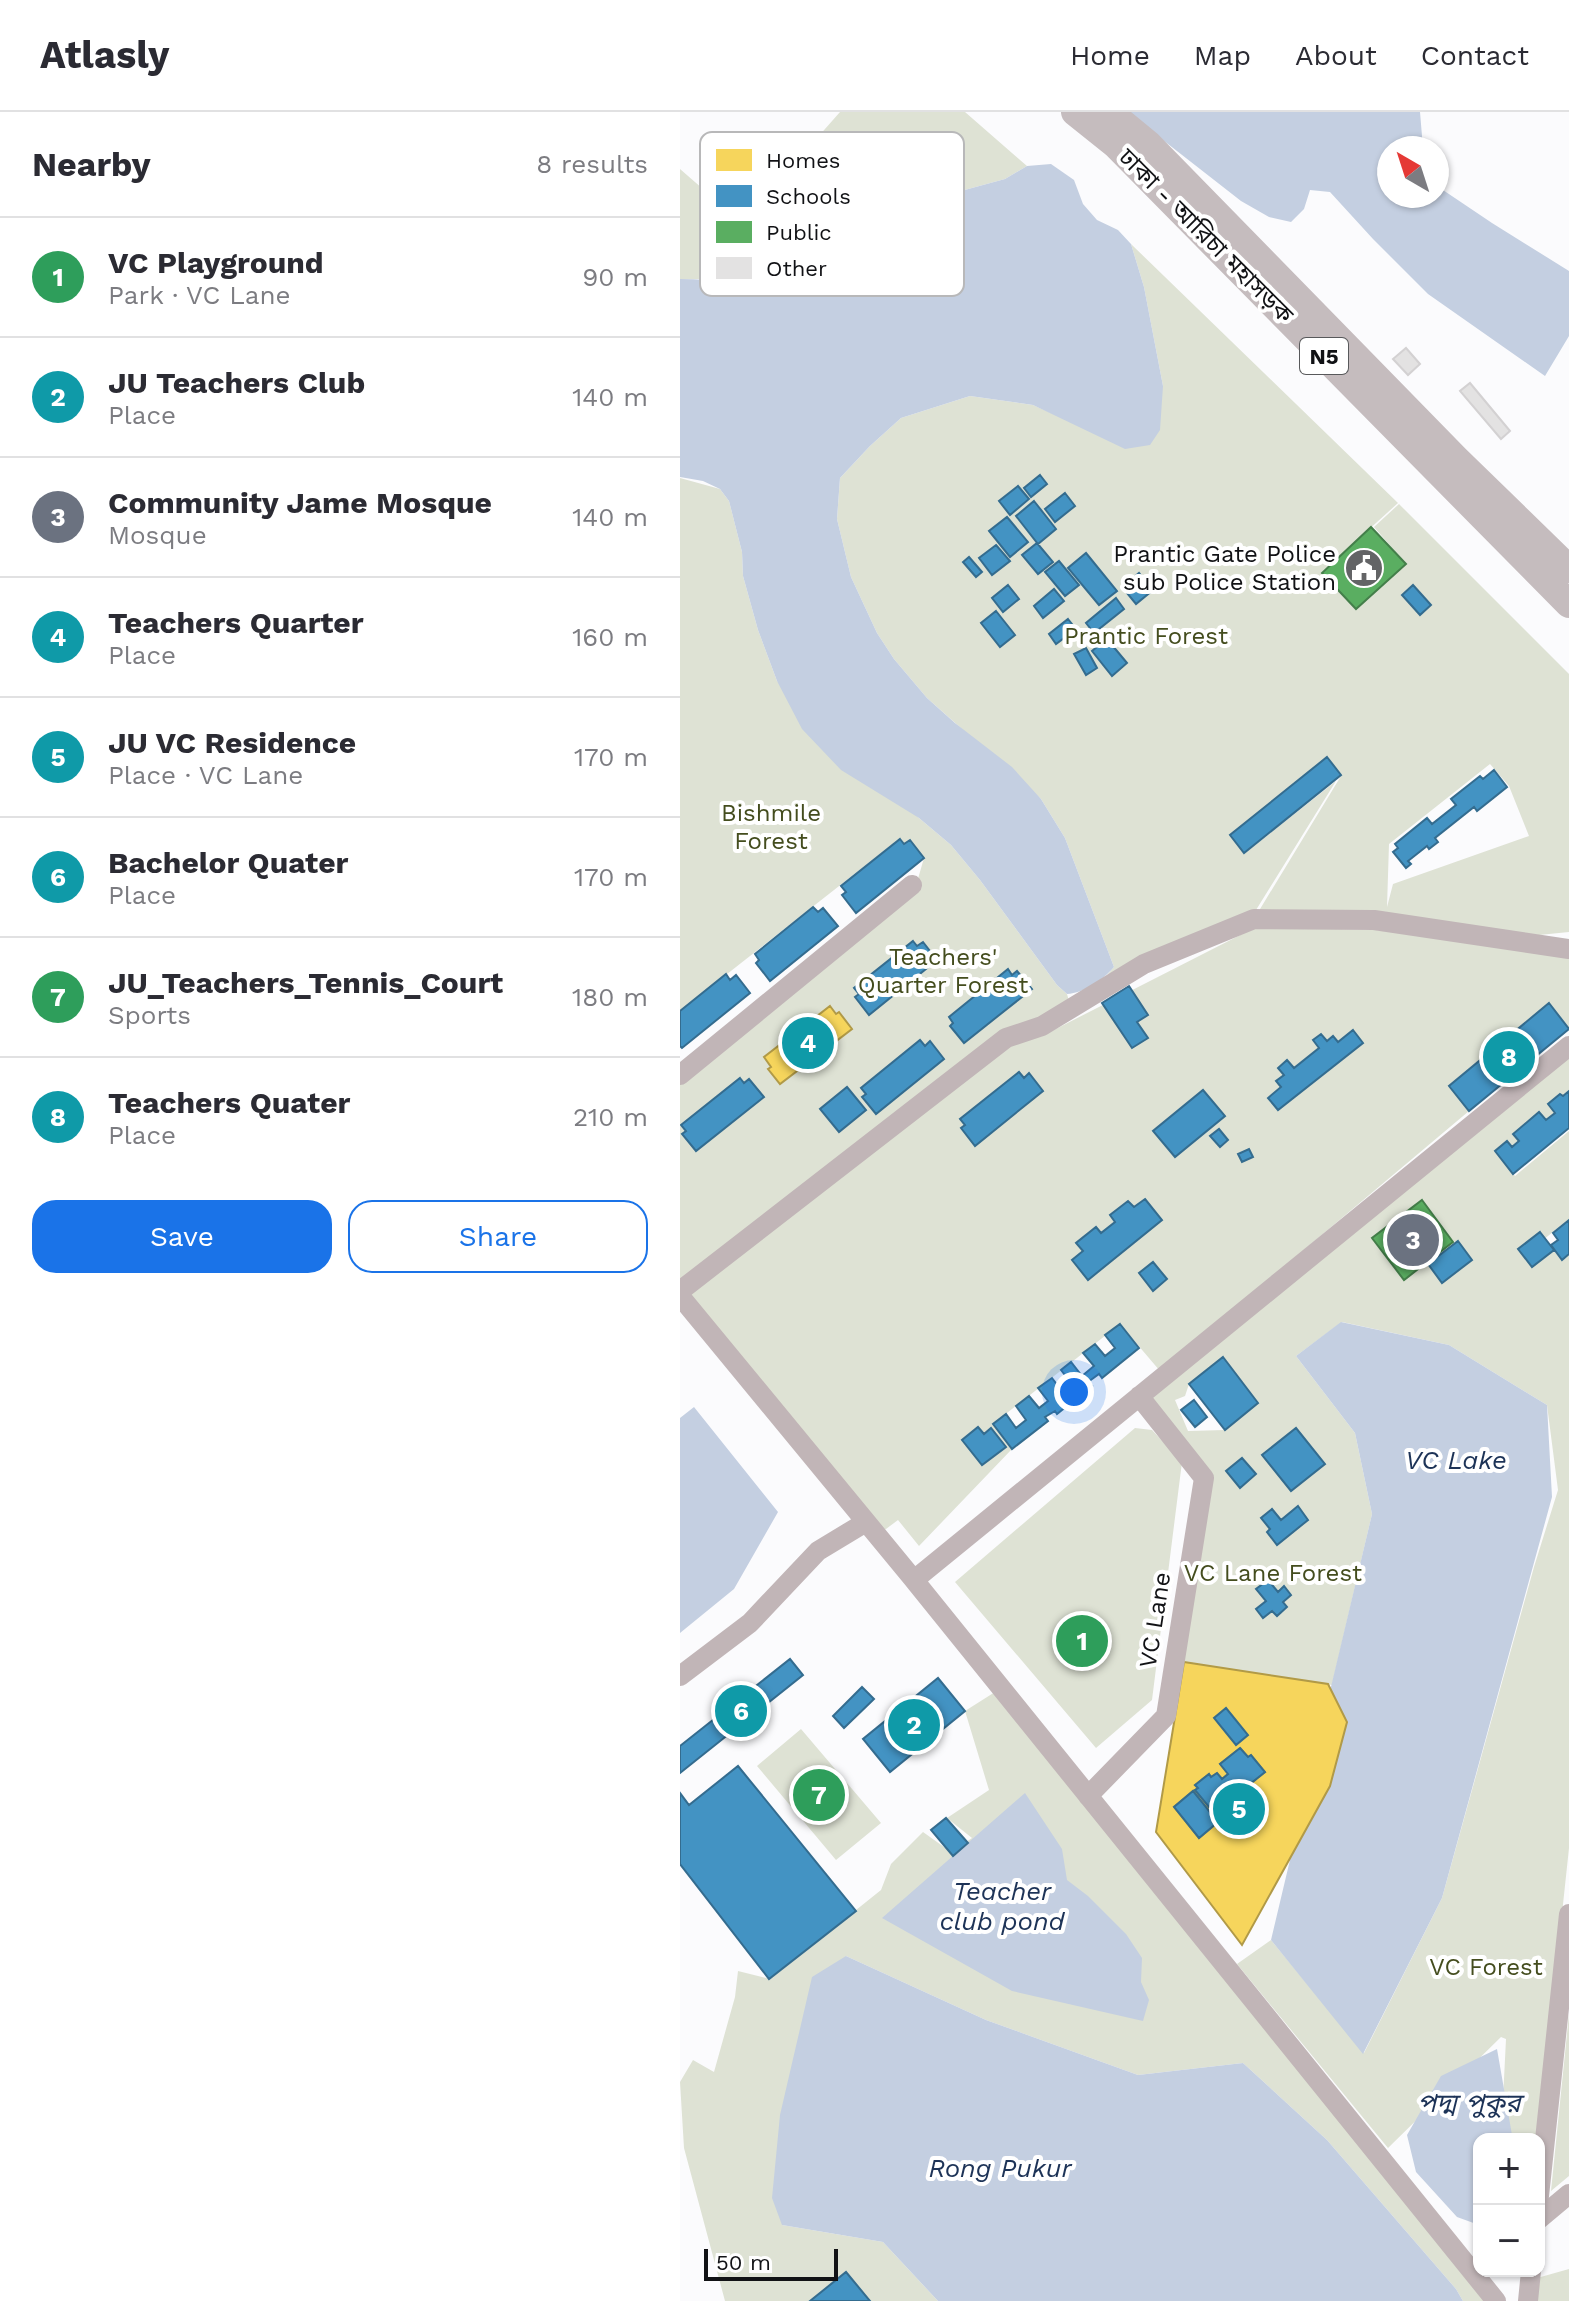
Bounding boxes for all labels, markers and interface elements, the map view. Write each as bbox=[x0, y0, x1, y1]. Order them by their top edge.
text: Atlasly bbox=[40, 33, 170, 77]
text: Home bbox=[1070, 39, 1150, 72]
text: Map bbox=[1194, 39, 1251, 72]
text: About bbox=[1295, 39, 1377, 72]
text: Contact bbox=[1421, 39, 1529, 72]
legend bbox=[700, 132, 964, 296]
north arrow bbox=[1377, 136, 1449, 208]
street label: ঢাকা - আরিচা মহাসড়ক bbox=[1112, 142, 1299, 329]
text: Nearby bbox=[32, 144, 151, 184]
text: Homes bbox=[766, 148, 840, 173]
text: 8 results bbox=[536, 149, 648, 179]
text: Schools bbox=[766, 184, 851, 209]
text: Public bbox=[766, 220, 832, 245]
text: VC Playground bbox=[108, 245, 324, 280]
text: Other bbox=[766, 256, 827, 281]
text: 1 bbox=[52, 262, 64, 292]
text: 90 m bbox=[582, 262, 648, 292]
text: Park · VC Lane bbox=[108, 280, 291, 310]
road number: N5 bbox=[1300, 338, 1348, 374]
text: JU Teachers Club bbox=[108, 365, 365, 400]
text: 2 bbox=[50, 382, 66, 412]
text: 140 m bbox=[572, 382, 648, 412]
text: Place bbox=[108, 400, 176, 430]
text: Community Jame Mosque bbox=[108, 485, 492, 520]
text: 3 bbox=[50, 502, 66, 532]
text: 140 m bbox=[572, 502, 648, 532]
text: Mosque bbox=[108, 520, 207, 550]
place label: Prantic Gate Police sub Police Station bbox=[1113, 540, 1336, 596]
public building icon: Prantic Gate Police sub Police Station bbox=[1343, 547, 1385, 589]
text: Teachers Quarter bbox=[108, 605, 364, 640]
text: 4 bbox=[50, 622, 66, 652]
text: 160 m bbox=[572, 622, 648, 652]
park label: Prantic Forest bbox=[1064, 622, 1228, 650]
text: Place bbox=[108, 640, 176, 670]
text: JU VC Residence bbox=[108, 725, 356, 760]
text: 5 bbox=[50, 742, 66, 772]
text: 170 m bbox=[574, 742, 648, 772]
text: Place · VC Lane bbox=[108, 760, 303, 790]
park label: Bishmile Forest bbox=[721, 799, 821, 855]
text: Bachelor Quater bbox=[108, 845, 348, 880]
text: 6 bbox=[50, 862, 66, 892]
text: 170 m bbox=[574, 862, 648, 892]
text: Place bbox=[108, 880, 176, 910]
park label: Teachers' Quarter Forest bbox=[858, 943, 1028, 999]
text: JU_Teachers_Tennis_Court bbox=[108, 965, 503, 1000]
text: 7 bbox=[50, 982, 66, 1012]
text: 180 m bbox=[572, 982, 648, 1012]
text: Sports bbox=[108, 1000, 191, 1030]
pin: 4 bbox=[782, 1013, 834, 1073]
pin: 8 bbox=[1483, 1027, 1535, 1087]
text: Teachers Quater bbox=[108, 1085, 351, 1120]
text: 8 bbox=[50, 1102, 66, 1132]
text: 210 m bbox=[573, 1102, 648, 1132]
text: Place bbox=[108, 1120, 176, 1150]
button: Save bbox=[32, 1200, 332, 1273]
button: Share bbox=[348, 1200, 648, 1273]
pin: 3 bbox=[1387, 1210, 1439, 1270]
your location bbox=[1054, 1372, 1094, 1412]
water label: VC Lake bbox=[1405, 1445, 1507, 1475]
park label: VC Lane Forest bbox=[1184, 1559, 1362, 1587]
street label: VC Lane bbox=[1134, 1570, 1176, 1670]
pin: 1 bbox=[1056, 1611, 1108, 1671]
pin: 6 bbox=[715, 1681, 767, 1741]
pin: 2 bbox=[888, 1695, 940, 1755]
pin: 7 bbox=[793, 1765, 845, 1825]
pin: 5 bbox=[1213, 1779, 1265, 1839]
water label: Teacher club pond bbox=[939, 1876, 1066, 1936]
park label: VC Forest bbox=[1429, 1953, 1543, 1981]
water label: পদ্ম পুকুর bbox=[1417, 2088, 1525, 2118]
map controls bbox=[1473, 2133, 1545, 2277]
button: + bbox=[1473, 2133, 1545, 2205]
water label: Rong Pukur bbox=[929, 2153, 1072, 2183]
button: − bbox=[1473, 2205, 1545, 2277]
scale bar bbox=[704, 2245, 838, 2281]
text: 50 m bbox=[716, 2250, 771, 2275]

